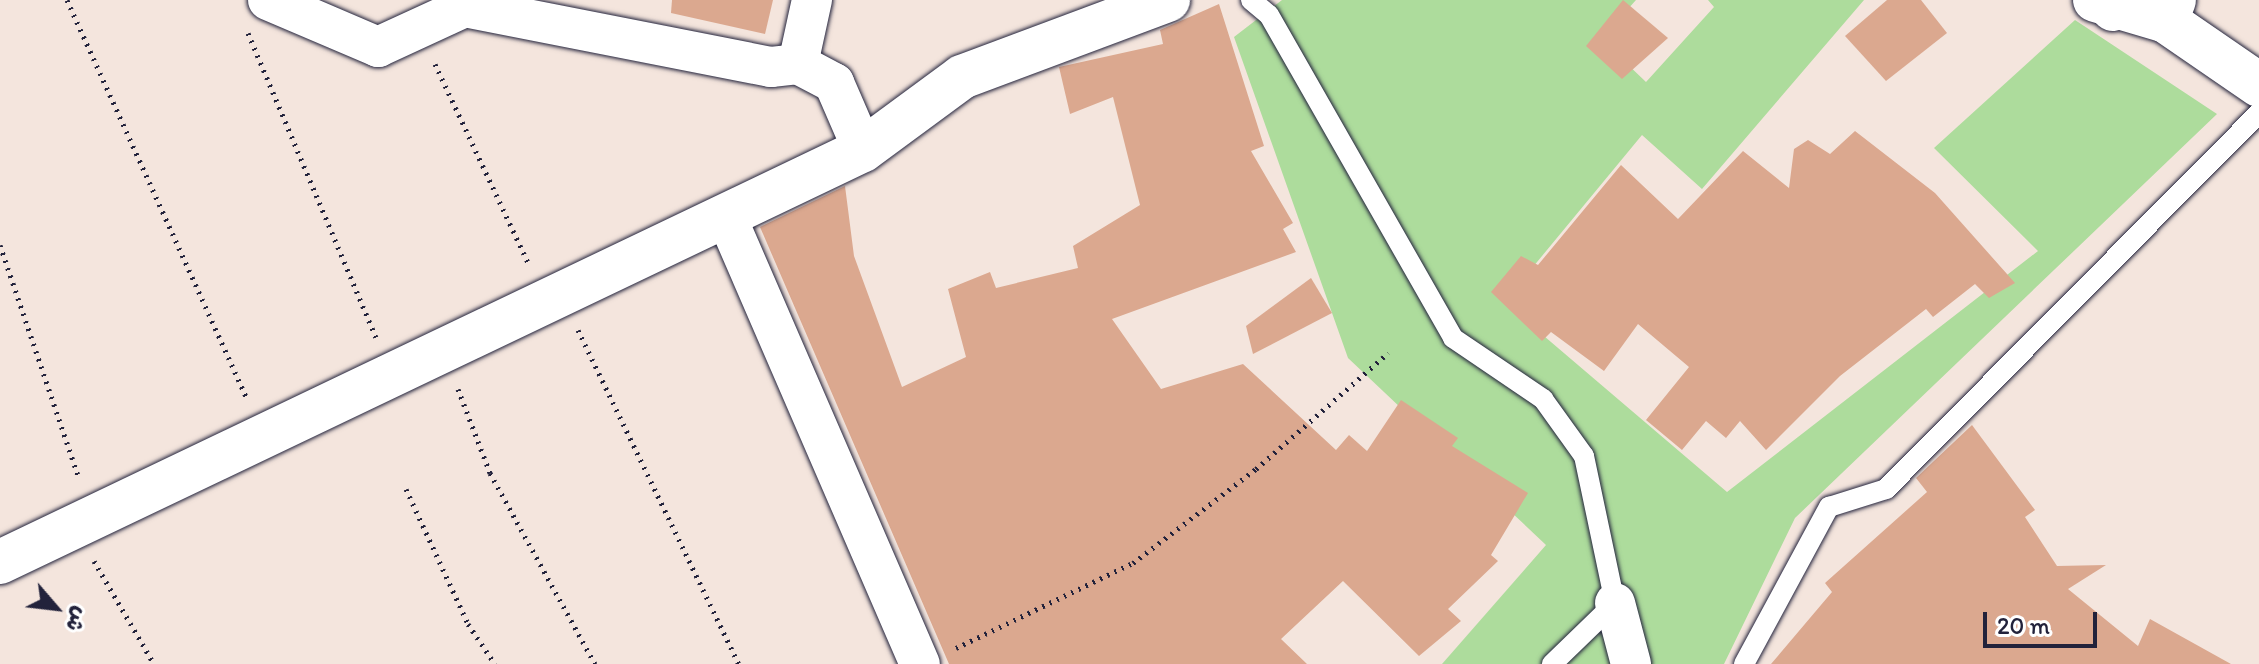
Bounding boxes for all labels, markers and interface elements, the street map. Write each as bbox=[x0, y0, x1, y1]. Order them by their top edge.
north arrow bbox=[16, 568, 96, 648]
scale bar bbox=[1987, 596, 2101, 646]
text: ش bbox=[60, 602, 95, 637]
text: 20 m bbox=[1997, 611, 2050, 640]

